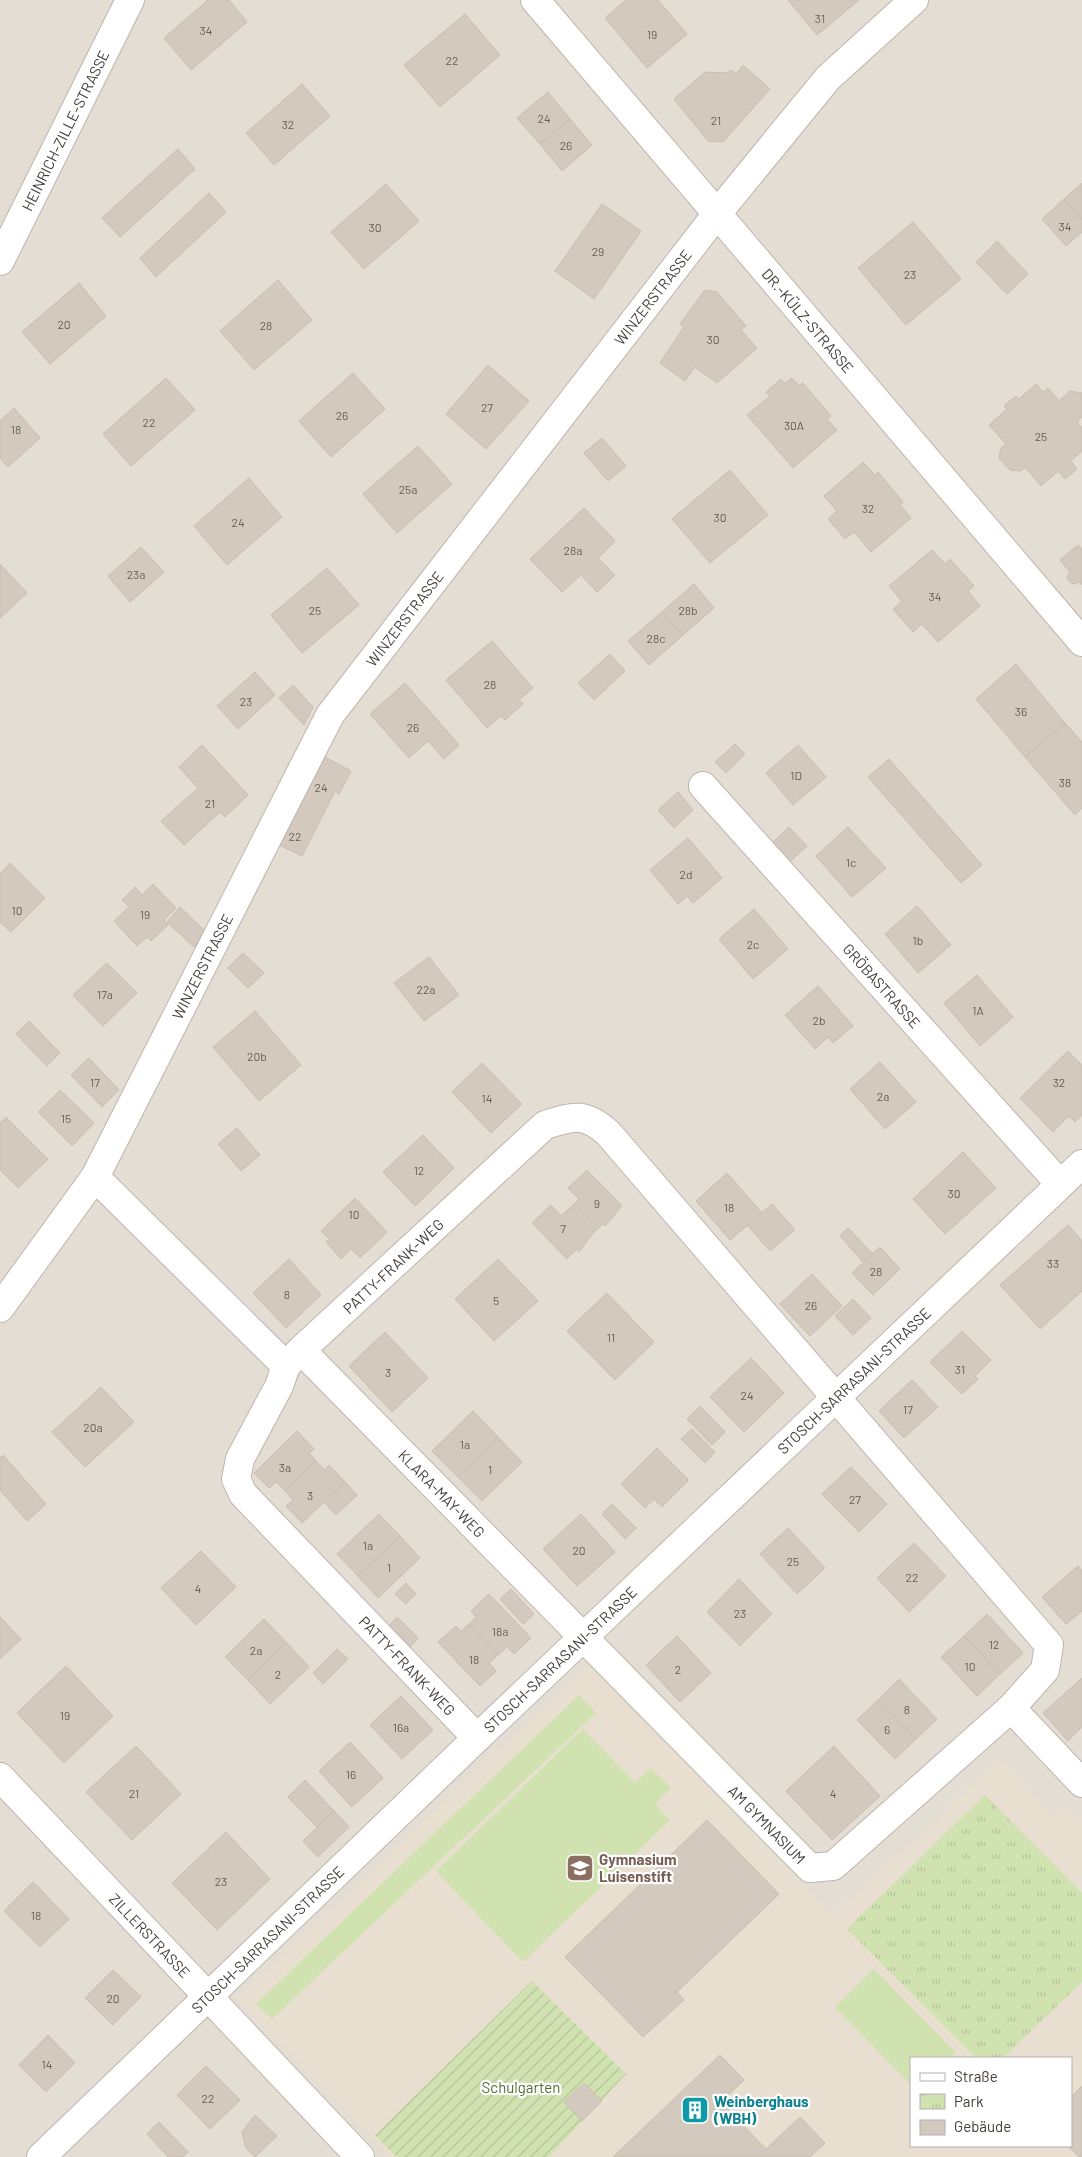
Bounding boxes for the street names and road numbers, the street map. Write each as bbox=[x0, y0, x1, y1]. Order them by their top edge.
street label: HEINRICH-ZILLE-STRASSE bbox=[18, 47, 113, 214]
street label: WINZERSTRASSE bbox=[610, 246, 695, 348]
street label: DR.-KÜLZ-STRASSE bbox=[758, 264, 858, 376]
street label: WINZERSTRASSE bbox=[362, 567, 447, 670]
street label: WINZERSTRASSE bbox=[168, 911, 236, 1022]
street label: GRÖBASTRASSE bbox=[839, 940, 924, 1031]
street label: PATTY-FRANK-WEG bbox=[339, 1215, 447, 1317]
street label: STOSCH-SARRASANI-STRASSE bbox=[773, 1304, 934, 1457]
street label: KLARA-MAY-WEG bbox=[395, 1446, 489, 1541]
street label: STOSCH-SARRASANI-STRASSE bbox=[480, 1582, 640, 1736]
street label: PATTY-FRANK-WEG bbox=[356, 1612, 459, 1719]
street label: AM GYMNASIUM bbox=[725, 1781, 810, 1867]
street label: STOSCH-SARRASANI-STRASSE bbox=[187, 1862, 347, 2017]
street label: ZILLERSTRASSE bbox=[106, 1889, 194, 1981]

